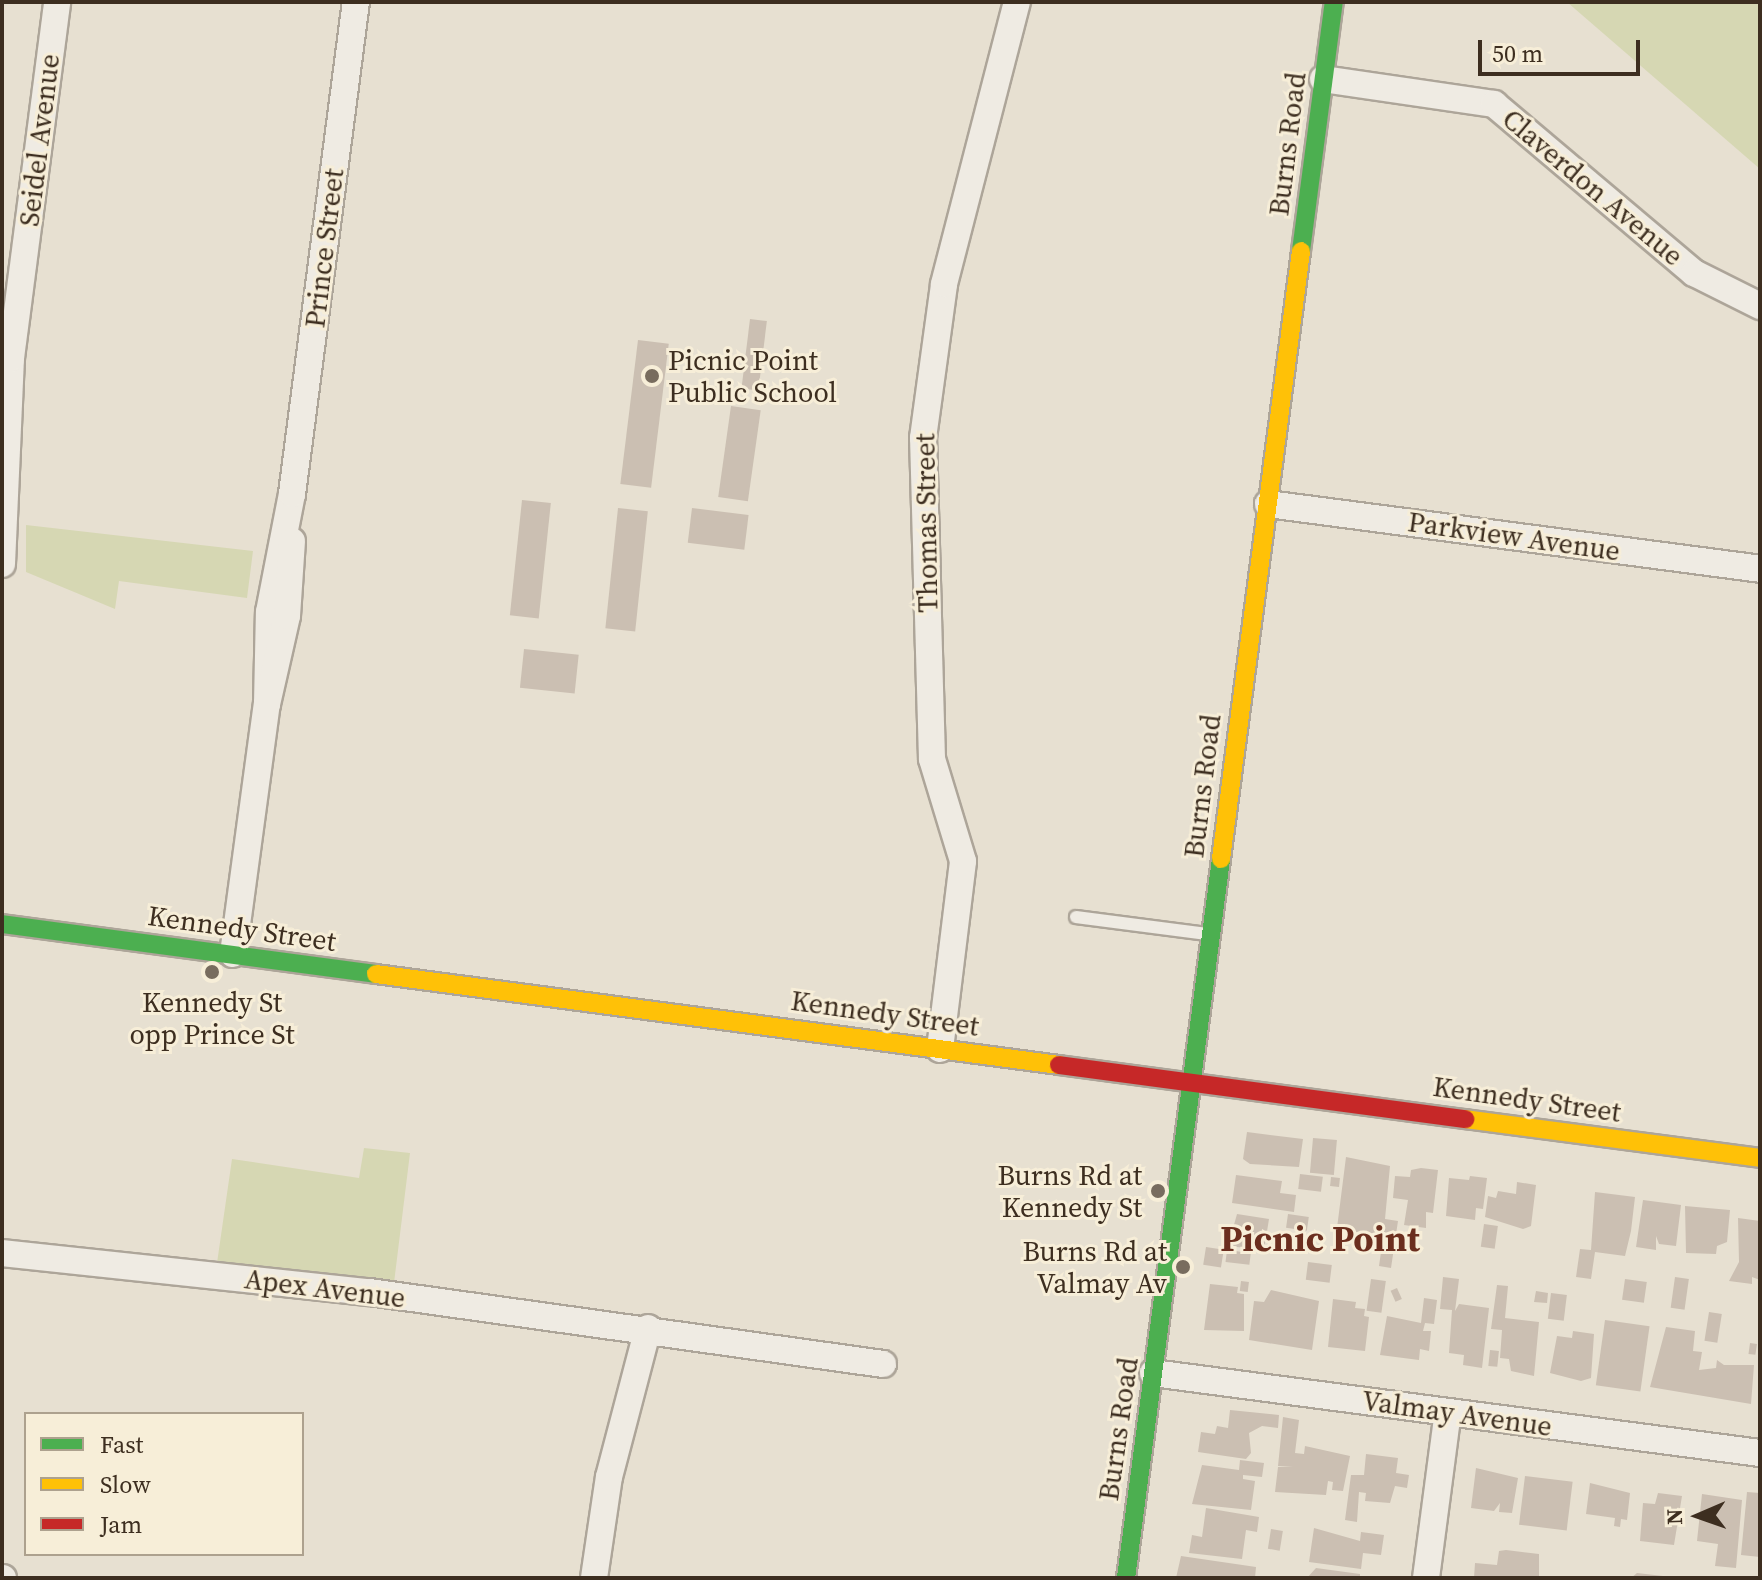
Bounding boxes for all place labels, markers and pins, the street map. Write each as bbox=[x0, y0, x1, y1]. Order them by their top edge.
place label: Picnic Point Public School bbox=[668, 343, 837, 409]
marker: Picnic Point Public School bbox=[643, 367, 661, 385]
marker: Kennedy St opp Prince St bbox=[203, 963, 221, 981]
place label: Kennedy St opp Prince St bbox=[130, 985, 294, 1051]
place label: Burns Rd at Kennedy St bbox=[997, 1158, 1142, 1224]
marker: Burns Rd at Kennedy St bbox=[1149, 1182, 1167, 1200]
place label: Burns Rd at Valmay Av bbox=[1022, 1234, 1167, 1300]
marker: Burns Rd at Valmay Av bbox=[1174, 1258, 1192, 1276]

